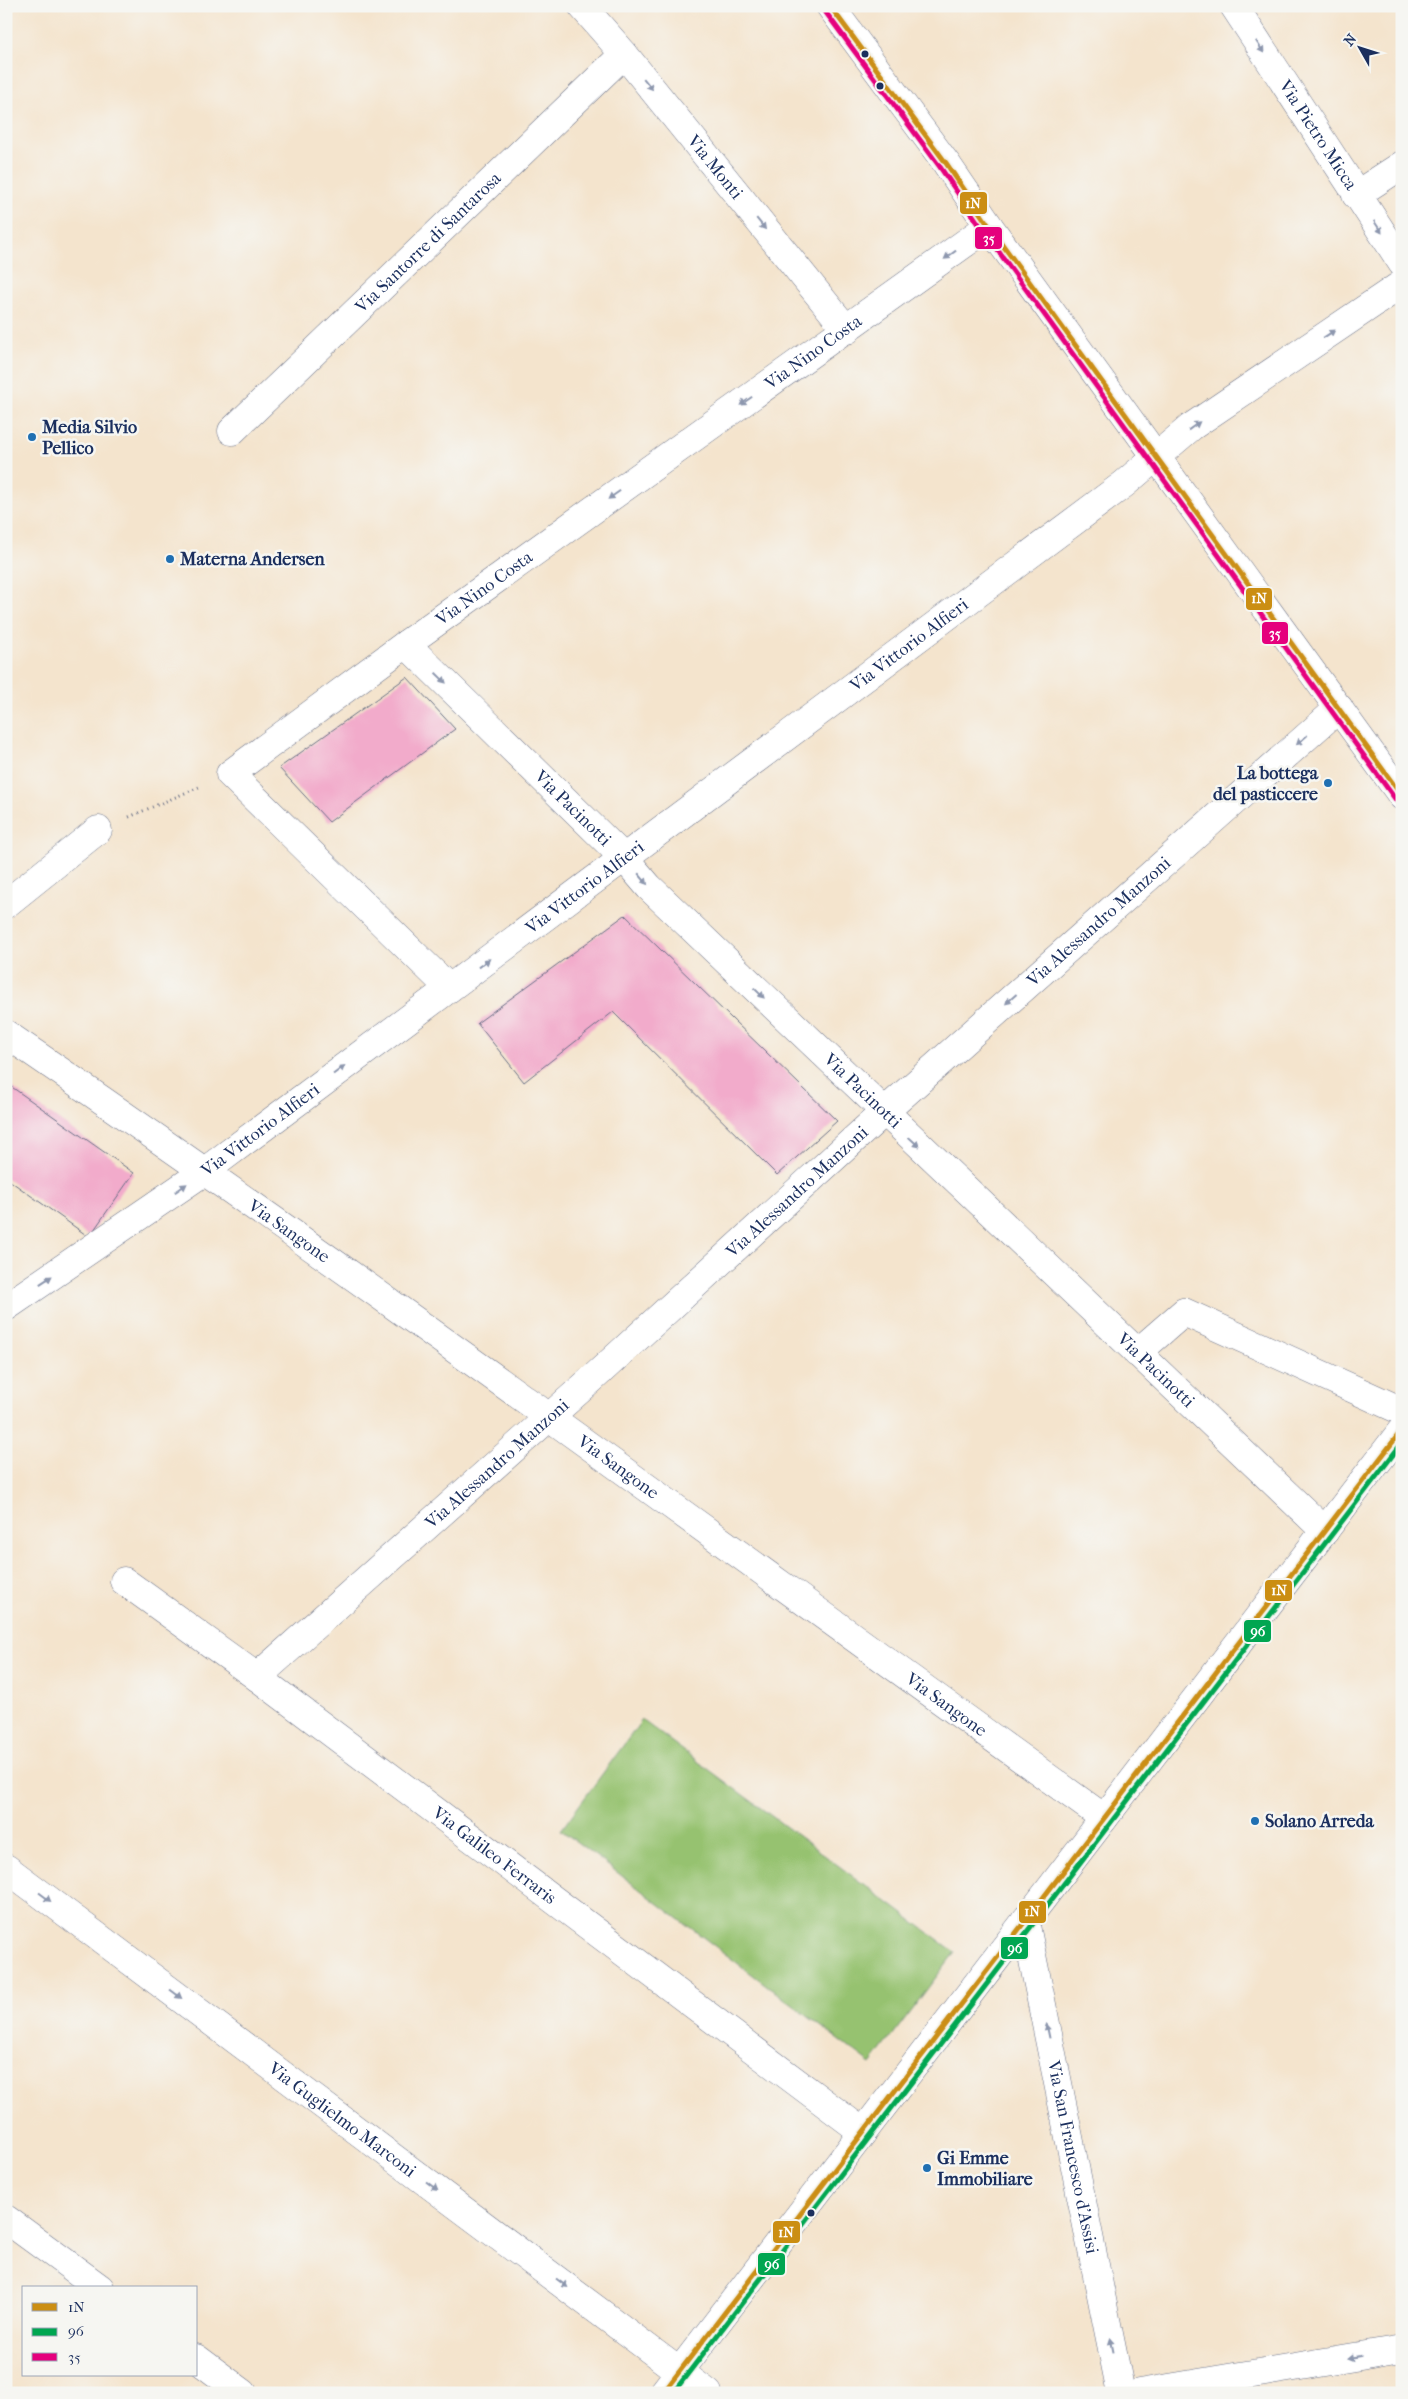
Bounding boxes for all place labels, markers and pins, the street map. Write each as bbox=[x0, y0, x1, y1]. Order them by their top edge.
unlabelled marker bbox=[860, 49, 870, 59]
unlabelled marker bbox=[875, 81, 885, 91]
place label: Media Silvio Pellico bbox=[41, 417, 137, 459]
marker: Media Silvio Pellico bbox=[26, 431, 38, 443]
place label: Materna Andersen bbox=[179, 549, 325, 570]
marker: Materna Andersen bbox=[164, 553, 176, 565]
place label: La bottega del pasticcere bbox=[1213, 763, 1319, 805]
marker: La bottega del pasticcere bbox=[1322, 777, 1334, 789]
place label: Solano Arreda bbox=[1265, 1811, 1375, 1832]
marker: Solano Arreda bbox=[1249, 1815, 1261, 1827]
place label: Gi Emme Immobiliare bbox=[937, 2148, 1033, 2190]
marker: Gi Emme Immobiliare bbox=[921, 2162, 933, 2174]
unlabelled marker bbox=[806, 2208, 816, 2218]

